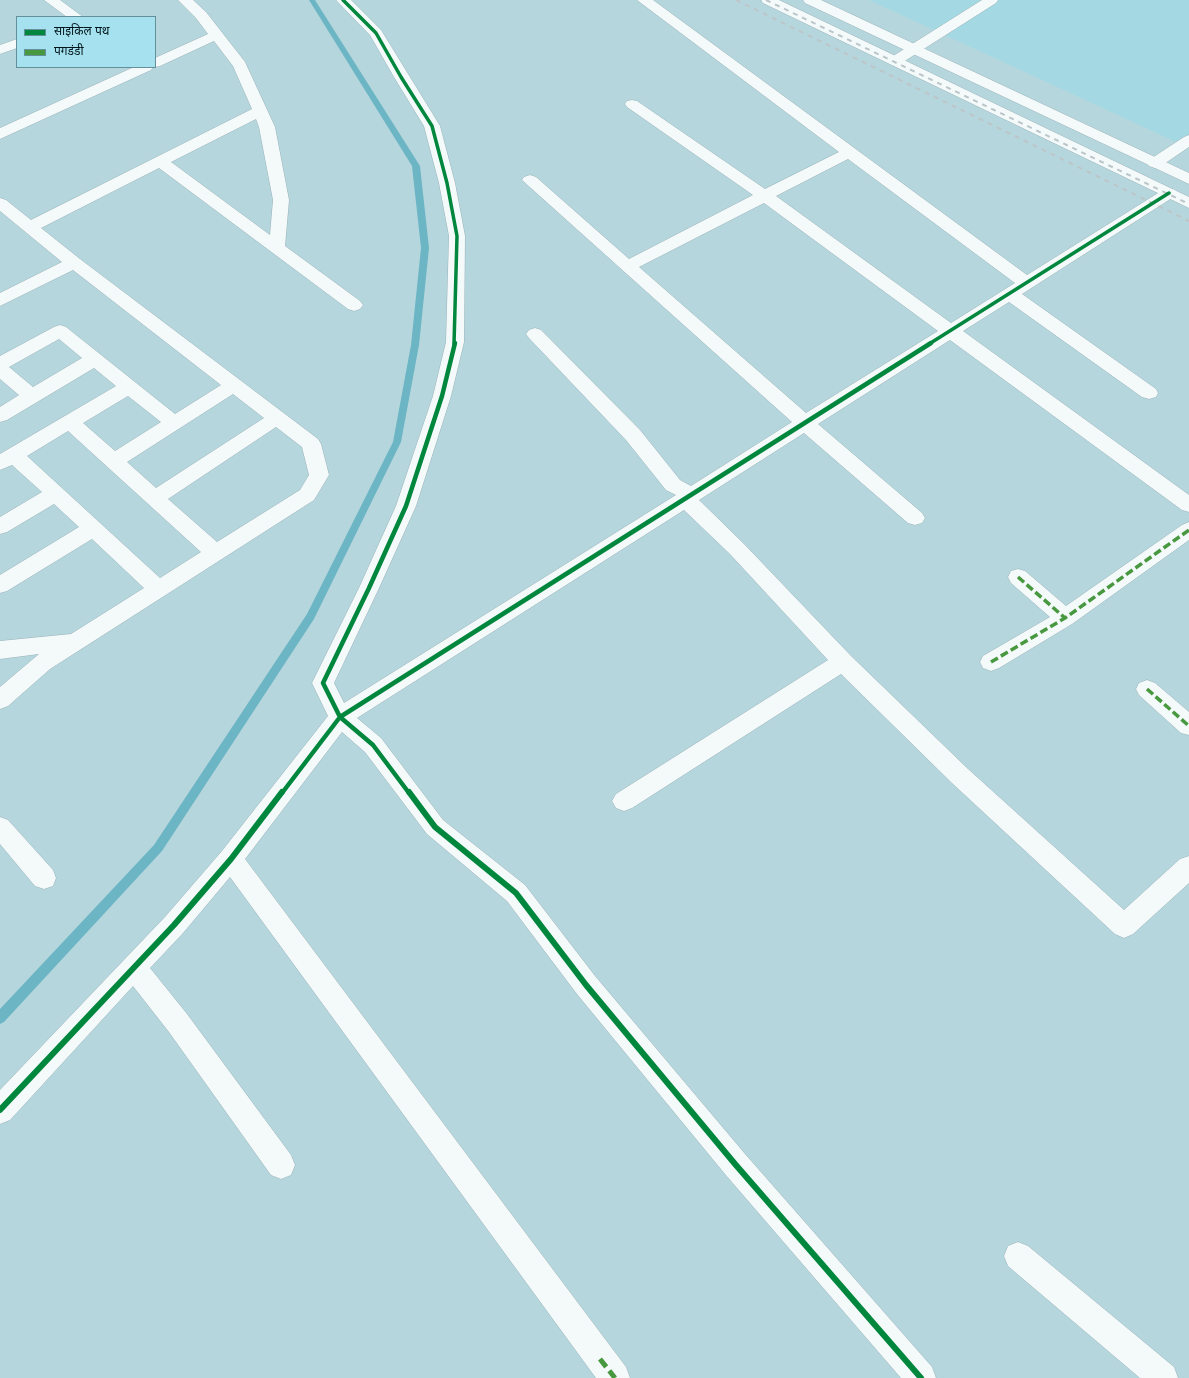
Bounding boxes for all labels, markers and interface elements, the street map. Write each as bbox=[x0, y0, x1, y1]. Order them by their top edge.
legend bbox=[16, 16, 156, 68]
text: साइकिल पथ bbox=[54, 24, 109, 38]
text: पगडंडी bbox=[54, 44, 84, 58]

